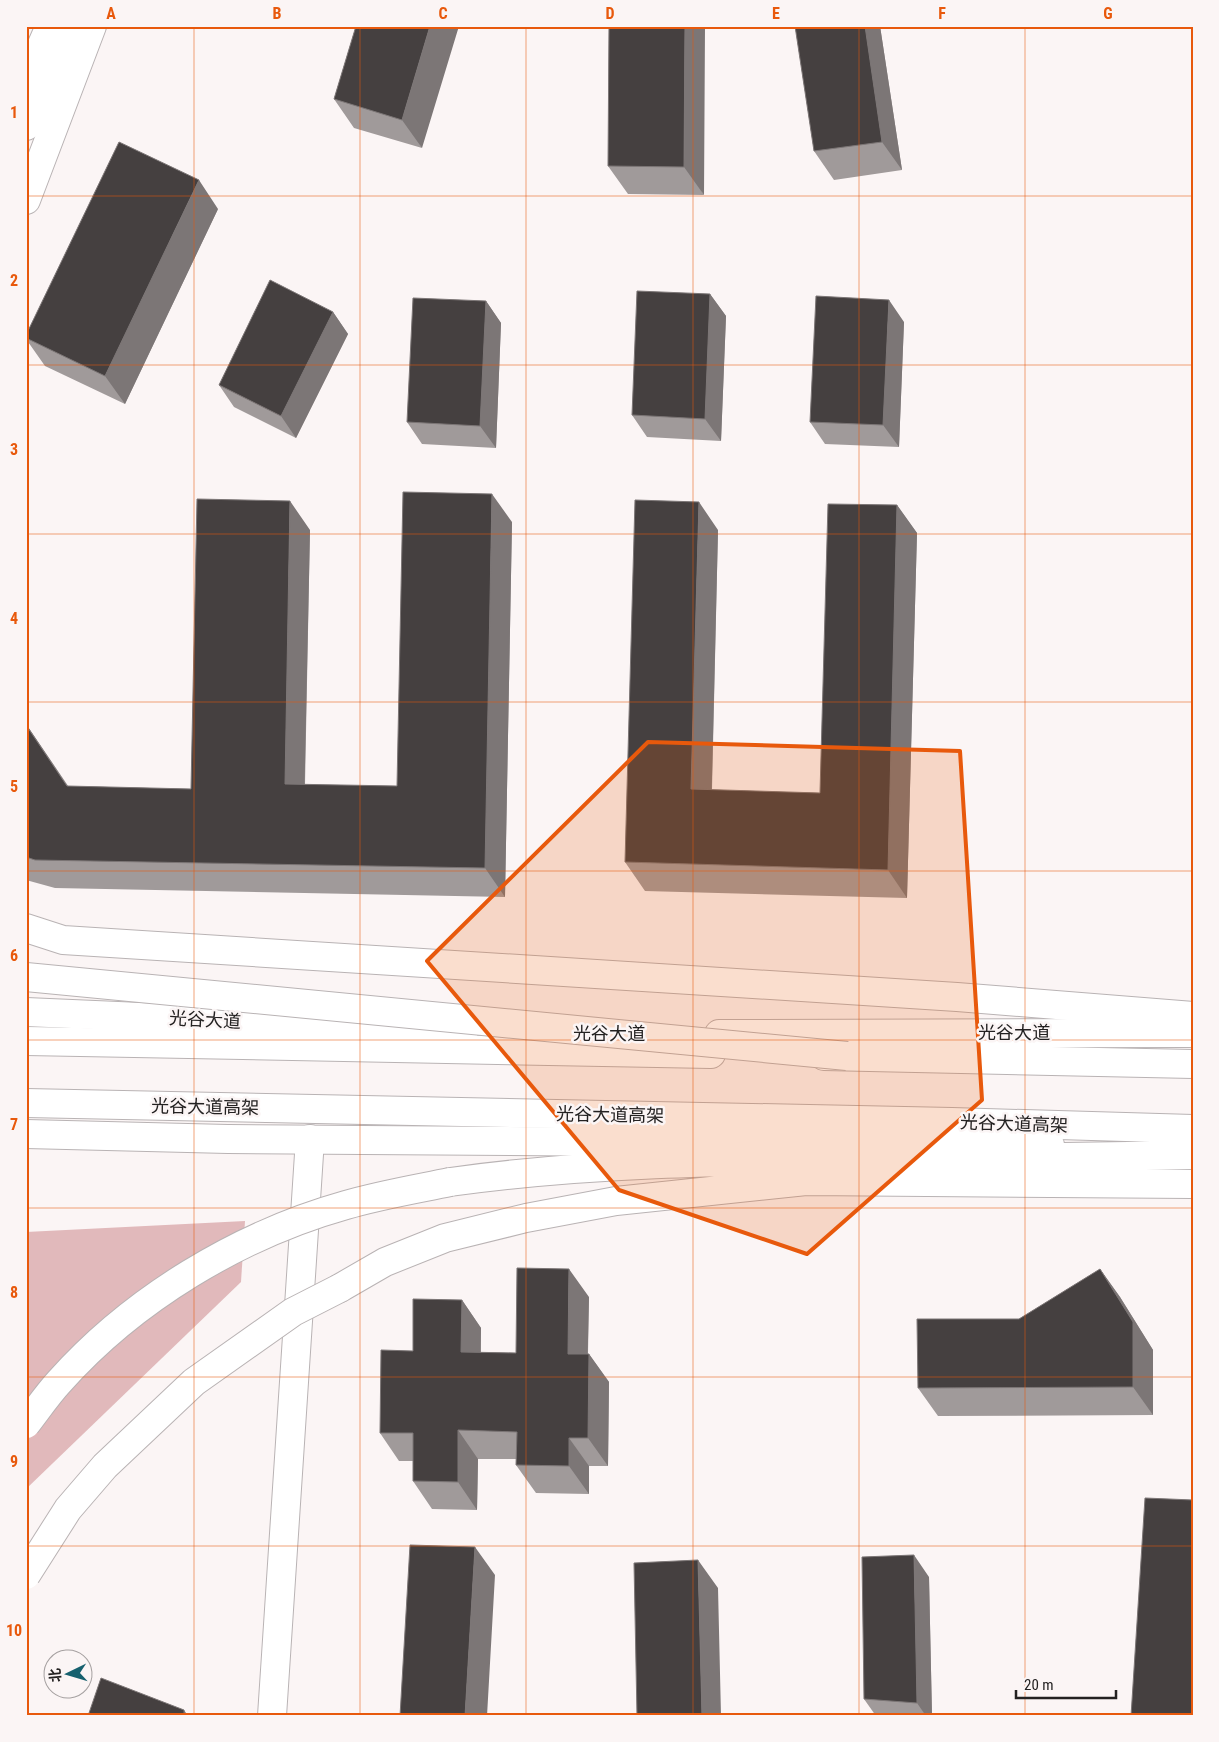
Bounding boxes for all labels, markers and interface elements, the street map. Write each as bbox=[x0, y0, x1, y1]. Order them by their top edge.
text: A bbox=[106, 4, 116, 23]
text: B bbox=[273, 4, 282, 23]
text: C bbox=[438, 4, 448, 23]
text: D bbox=[605, 4, 615, 23]
text: E bbox=[772, 4, 780, 23]
text: F bbox=[938, 4, 946, 23]
text: G bbox=[1103, 4, 1113, 23]
text: 1 bbox=[10, 103, 18, 122]
text: 2 bbox=[10, 271, 18, 290]
text: 3 bbox=[10, 440, 18, 459]
text: 4 bbox=[10, 609, 18, 628]
text: 5 bbox=[10, 777, 18, 796]
text: 6 bbox=[10, 946, 18, 965]
street label: 光谷大道 bbox=[169, 1007, 242, 1032]
street label: 光谷大道 bbox=[978, 1022, 1050, 1043]
street label: 光谷大道 bbox=[573, 1023, 645, 1044]
street label: 光谷大道高架 bbox=[151, 1095, 259, 1118]
street label: 光谷大道高架 bbox=[556, 1103, 664, 1126]
street label: 光谷大道高架 bbox=[960, 1111, 1068, 1136]
text: 7 bbox=[10, 1115, 18, 1134]
text: 8 bbox=[10, 1283, 18, 1302]
text: 9 bbox=[10, 1452, 18, 1471]
text: 10 bbox=[6, 1621, 22, 1640]
north arrow bbox=[42, 1650, 92, 1700]
text: 北 bbox=[46, 1667, 64, 1683]
scale bar bbox=[1016, 1667, 1116, 1699]
text: 20 m bbox=[1024, 1676, 1054, 1694]

